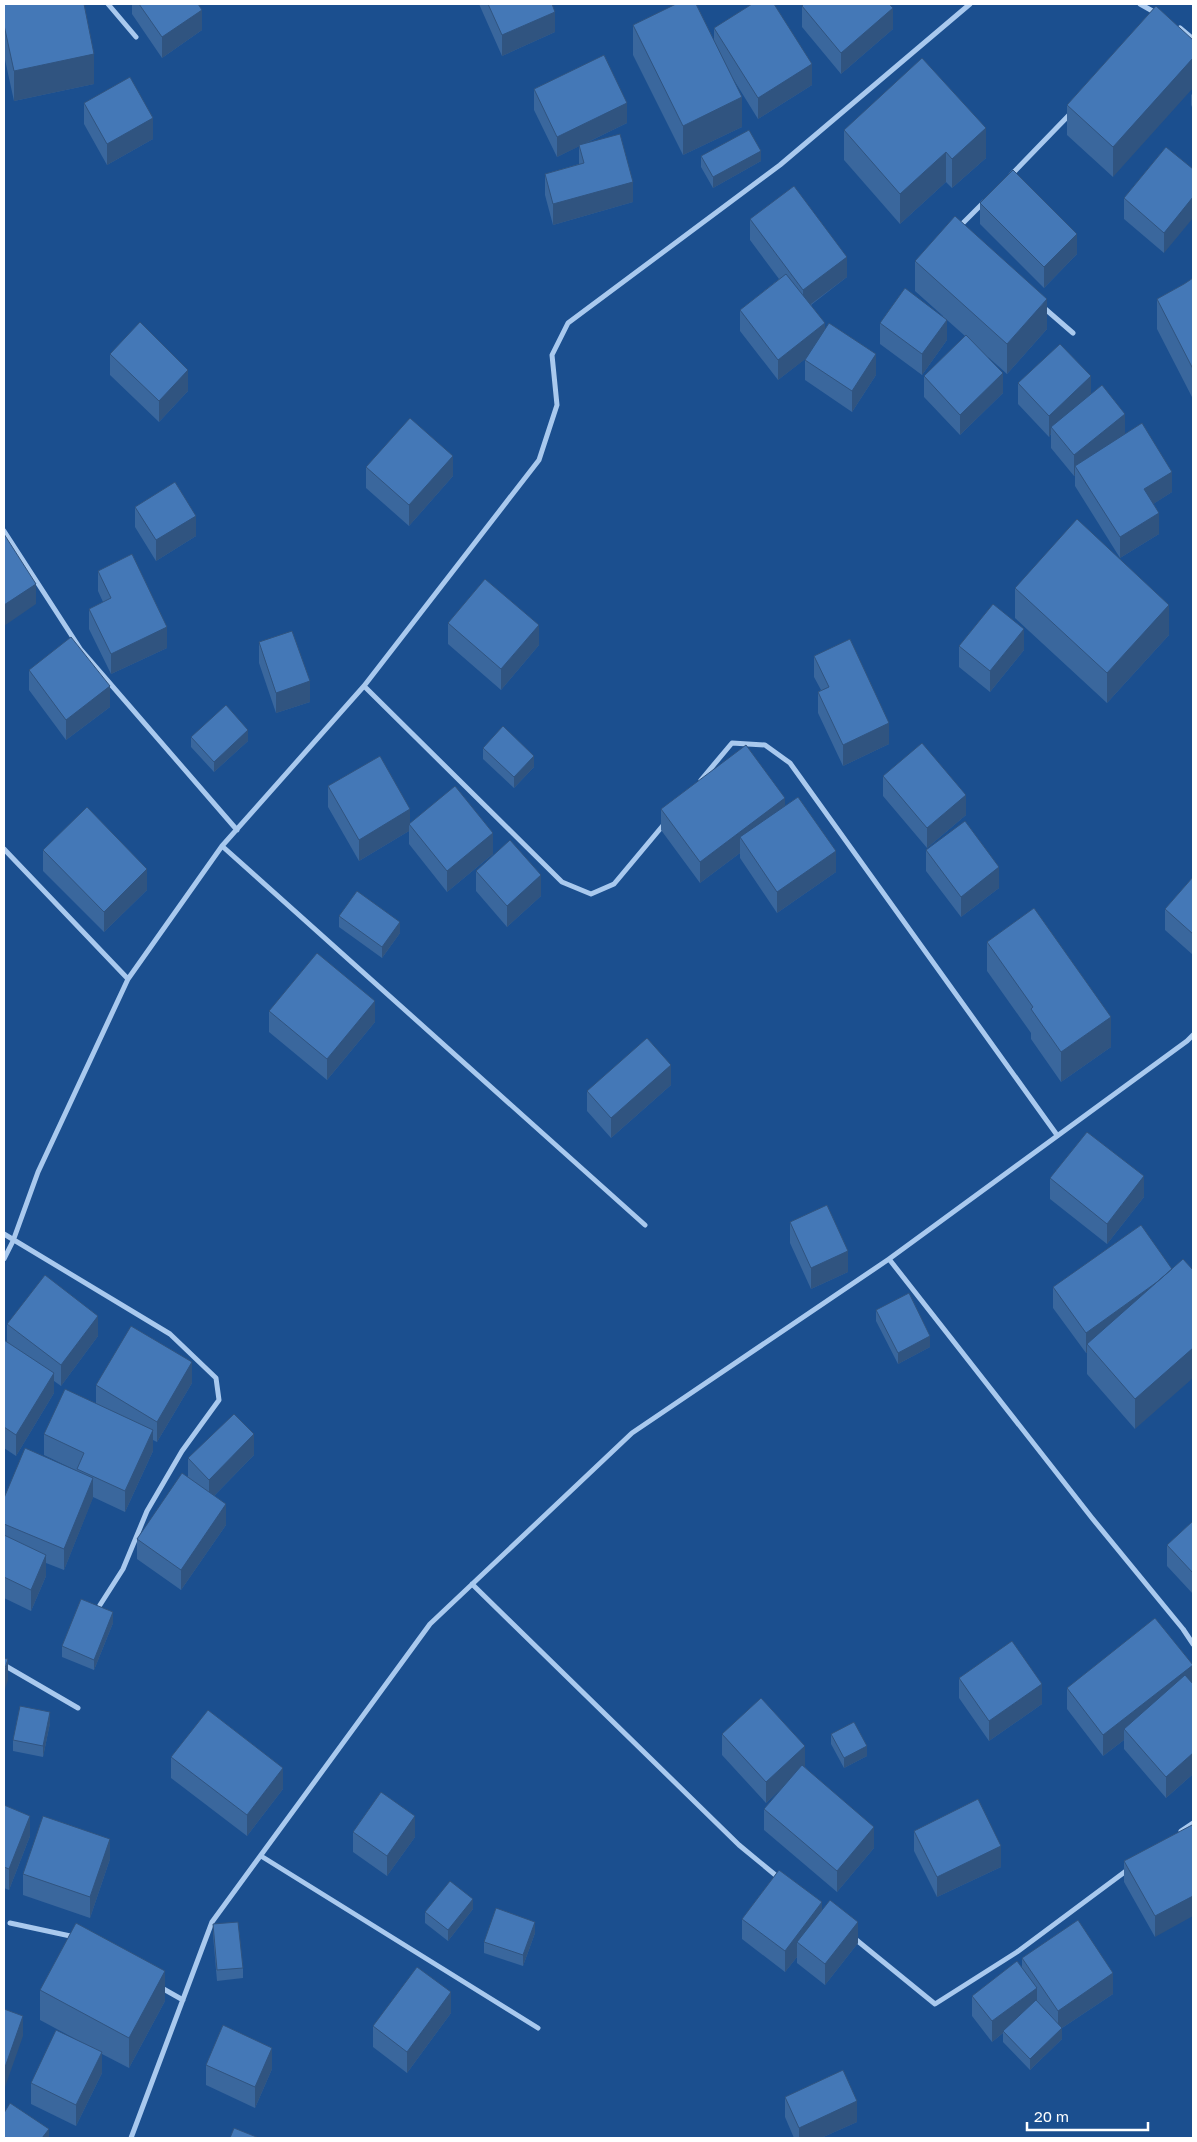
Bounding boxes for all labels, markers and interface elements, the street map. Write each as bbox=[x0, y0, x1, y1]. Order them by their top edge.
scale bar bbox=[1027, 2100, 1148, 2132]
text: 20 m bbox=[1034, 2107, 1069, 2125]

